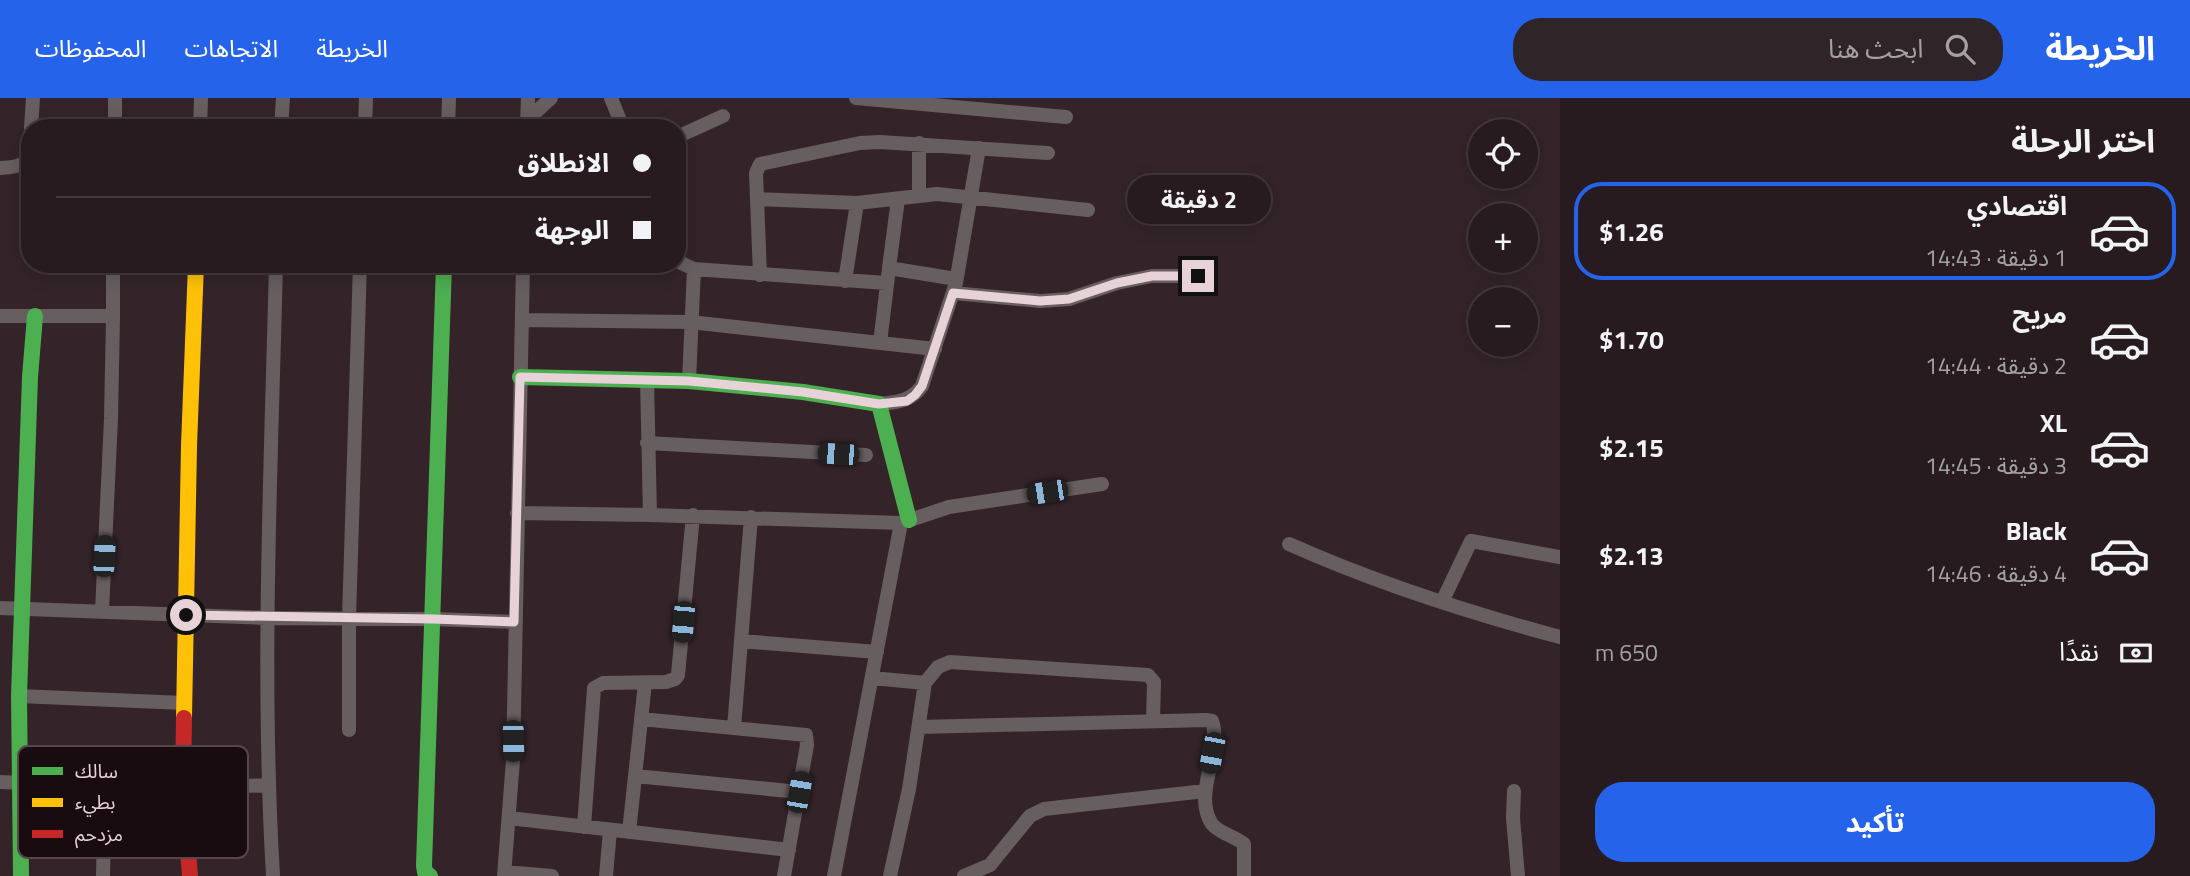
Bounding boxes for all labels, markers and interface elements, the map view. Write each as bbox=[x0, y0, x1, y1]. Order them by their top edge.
search box bbox=[1513, 18, 2003, 81]
text: الخريطة bbox=[2045, 23, 2155, 73]
text: ابحث هنا bbox=[1828, 29, 1923, 68]
text: المحفوظات bbox=[35, 30, 146, 66]
text: الاتجاهات bbox=[184, 30, 278, 66]
text: الخريطة bbox=[316, 30, 388, 66]
icon: search bbox=[1941, 30, 1979, 68]
text: اختر الرحلة bbox=[2011, 116, 2155, 164]
map controls bbox=[1468, 119, 1538, 357]
button: locate bbox=[1468, 119, 1538, 189]
text: الانطلاق bbox=[518, 143, 609, 182]
callout: 2 دقيقة bbox=[1126, 174, 1270, 223]
text: 2 دقيقة bbox=[1161, 182, 1237, 217]
text: اقتصادي bbox=[1967, 186, 2067, 225]
icon: car bbox=[2088, 200, 2151, 263]
button: + bbox=[1468, 203, 1538, 273]
text: الوجهة bbox=[535, 210, 609, 249]
text: $1.26 bbox=[1599, 212, 1664, 251]
text: 1 دقيقة · 14:43 bbox=[1925, 240, 2067, 275]
route end bbox=[1182, 260, 1214, 292]
button: − bbox=[1468, 287, 1538, 357]
text: مريح bbox=[2012, 294, 2067, 333]
icon: car bbox=[2088, 308, 2151, 371]
text: $1.70 bbox=[1599, 320, 1664, 359]
text: 2 دقيقة · 14:44 bbox=[1925, 348, 2067, 383]
text: XL bbox=[2040, 403, 2067, 442]
icon: car bbox=[2088, 416, 2151, 479]
text: $2.15 bbox=[1599, 428, 1664, 467]
car bbox=[817, 442, 860, 466]
text: 3 دقيقة · 14:45 bbox=[1925, 448, 2067, 483]
car bbox=[1025, 478, 1070, 506]
text: Black bbox=[2006, 511, 2067, 550]
icon: car bbox=[2088, 524, 2151, 587]
car bbox=[93, 534, 116, 578]
text: $2.13 bbox=[1599, 536, 1664, 575]
text: 4 دقيقة · 14:46 bbox=[1925, 556, 2067, 591]
route start bbox=[170, 599, 202, 631]
car bbox=[671, 600, 696, 644]
text: نقدًا bbox=[2059, 632, 2099, 671]
icon: cash bbox=[2117, 634, 2155, 672]
text: 650 m bbox=[1595, 635, 1658, 670]
car bbox=[503, 720, 524, 762]
car bbox=[1198, 730, 1227, 776]
legend bbox=[18, 746, 248, 858]
text: سالك bbox=[75, 756, 118, 785]
car bbox=[786, 769, 813, 815]
button: تأكيد bbox=[1595, 782, 2155, 862]
text: بطيء bbox=[75, 787, 115, 817]
text: مزدحم bbox=[75, 819, 123, 849]

